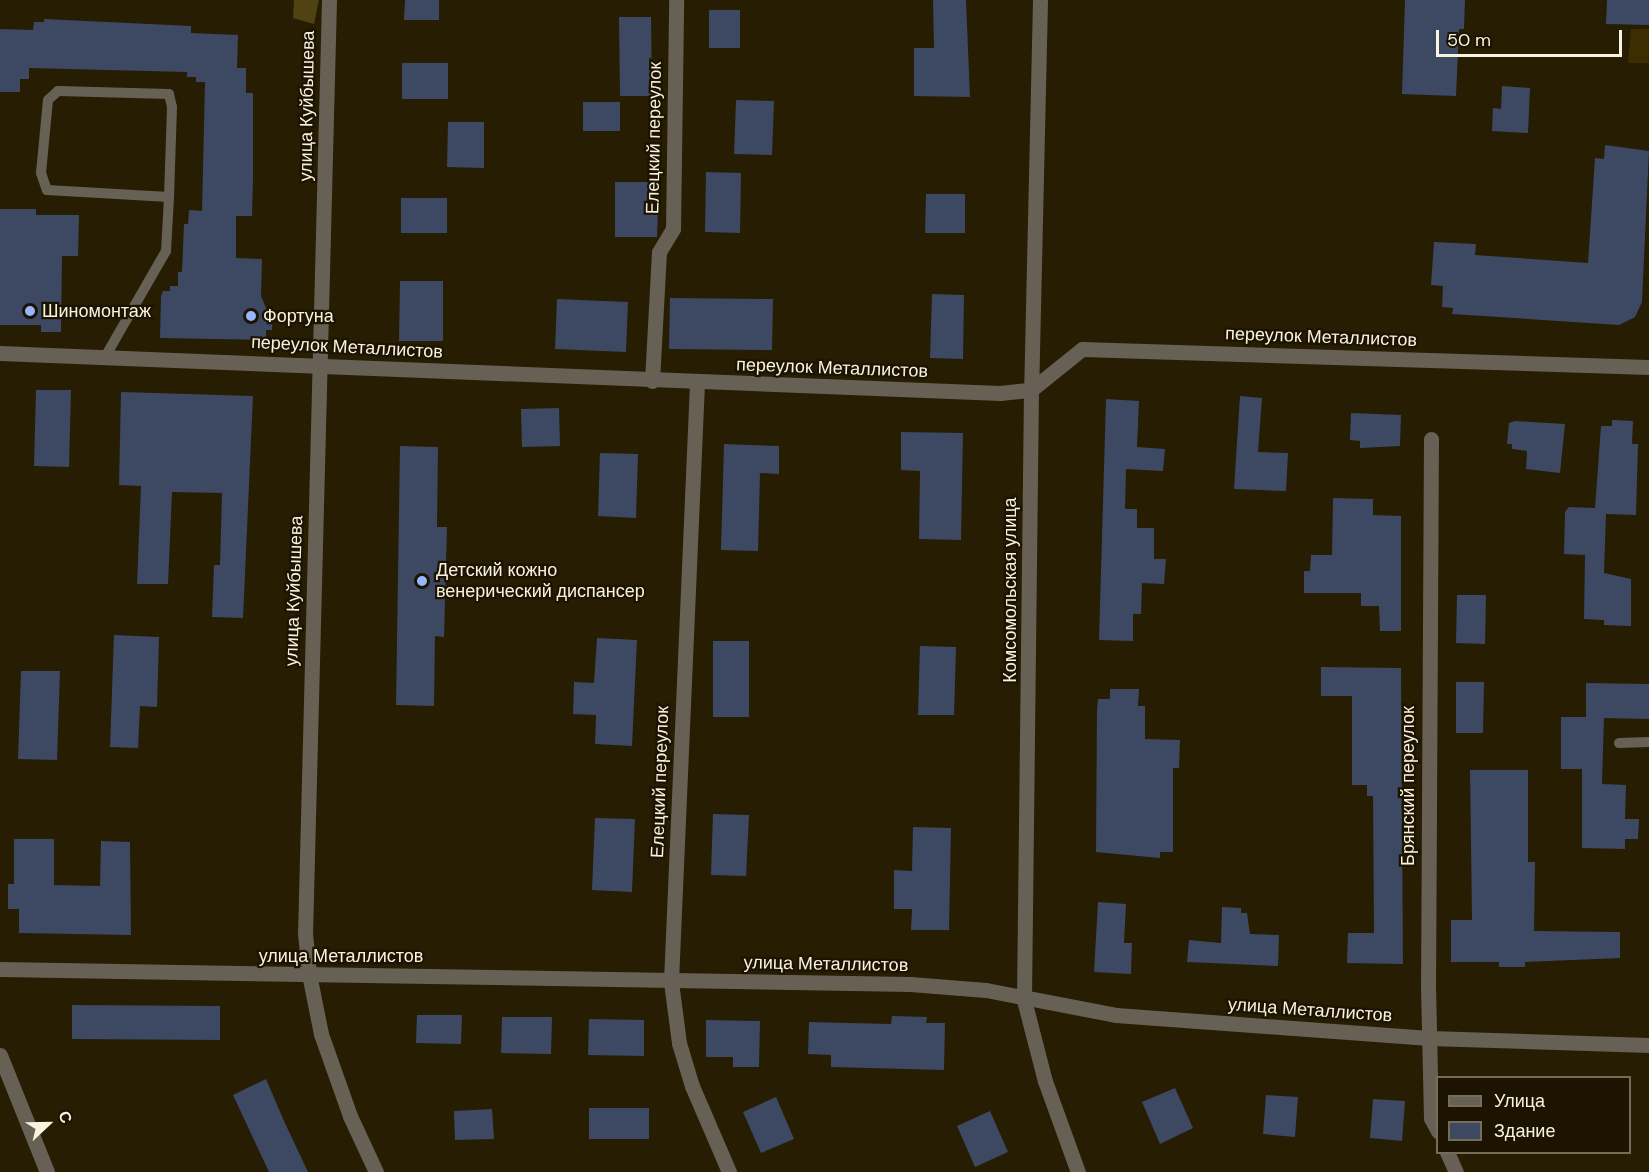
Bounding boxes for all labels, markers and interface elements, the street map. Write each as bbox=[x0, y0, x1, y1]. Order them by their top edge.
scale bar bbox=[1439, 18, 1625, 56]
text: 50 m bbox=[1447, 28, 1491, 52]
street label: улица Куйбышева bbox=[295, 30, 319, 182]
street label: Елецкий переулок bbox=[642, 62, 666, 214]
place label: Шиномонтаж bbox=[42, 300, 151, 322]
marker: Шиномонтаж bbox=[23, 304, 37, 318]
place label: Фортуна bbox=[263, 305, 334, 327]
marker: Фортуна bbox=[244, 309, 258, 323]
street label: переулок Металлистов bbox=[1225, 323, 1417, 351]
street label: переулок Металлистов bbox=[251, 331, 443, 363]
street label: переулок Металлистов bbox=[736, 354, 928, 382]
street label: Комсомольская улица bbox=[999, 497, 1021, 683]
street label: улица Куйбышева bbox=[281, 515, 307, 667]
place label: Детский кожно венерический диспансер bbox=[436, 560, 645, 602]
marker: Детский кожно венерический диспансер bbox=[413, 572, 431, 590]
street label: Елецкий переулок bbox=[647, 705, 673, 859]
street label: Брянский переулок bbox=[1397, 706, 1419, 866]
street label: улица Металлистов bbox=[259, 945, 423, 967]
street label: улица Металлистов bbox=[744, 952, 908, 976]
street label: улица Металлистов bbox=[1227, 993, 1393, 1027]
legend bbox=[1436, 1076, 1631, 1154]
text: Улица bbox=[1494, 1089, 1545, 1113]
north arrow bbox=[18, 1094, 78, 1154]
text: С bbox=[53, 1108, 77, 1126]
text: Здание bbox=[1494, 1119, 1555, 1143]

